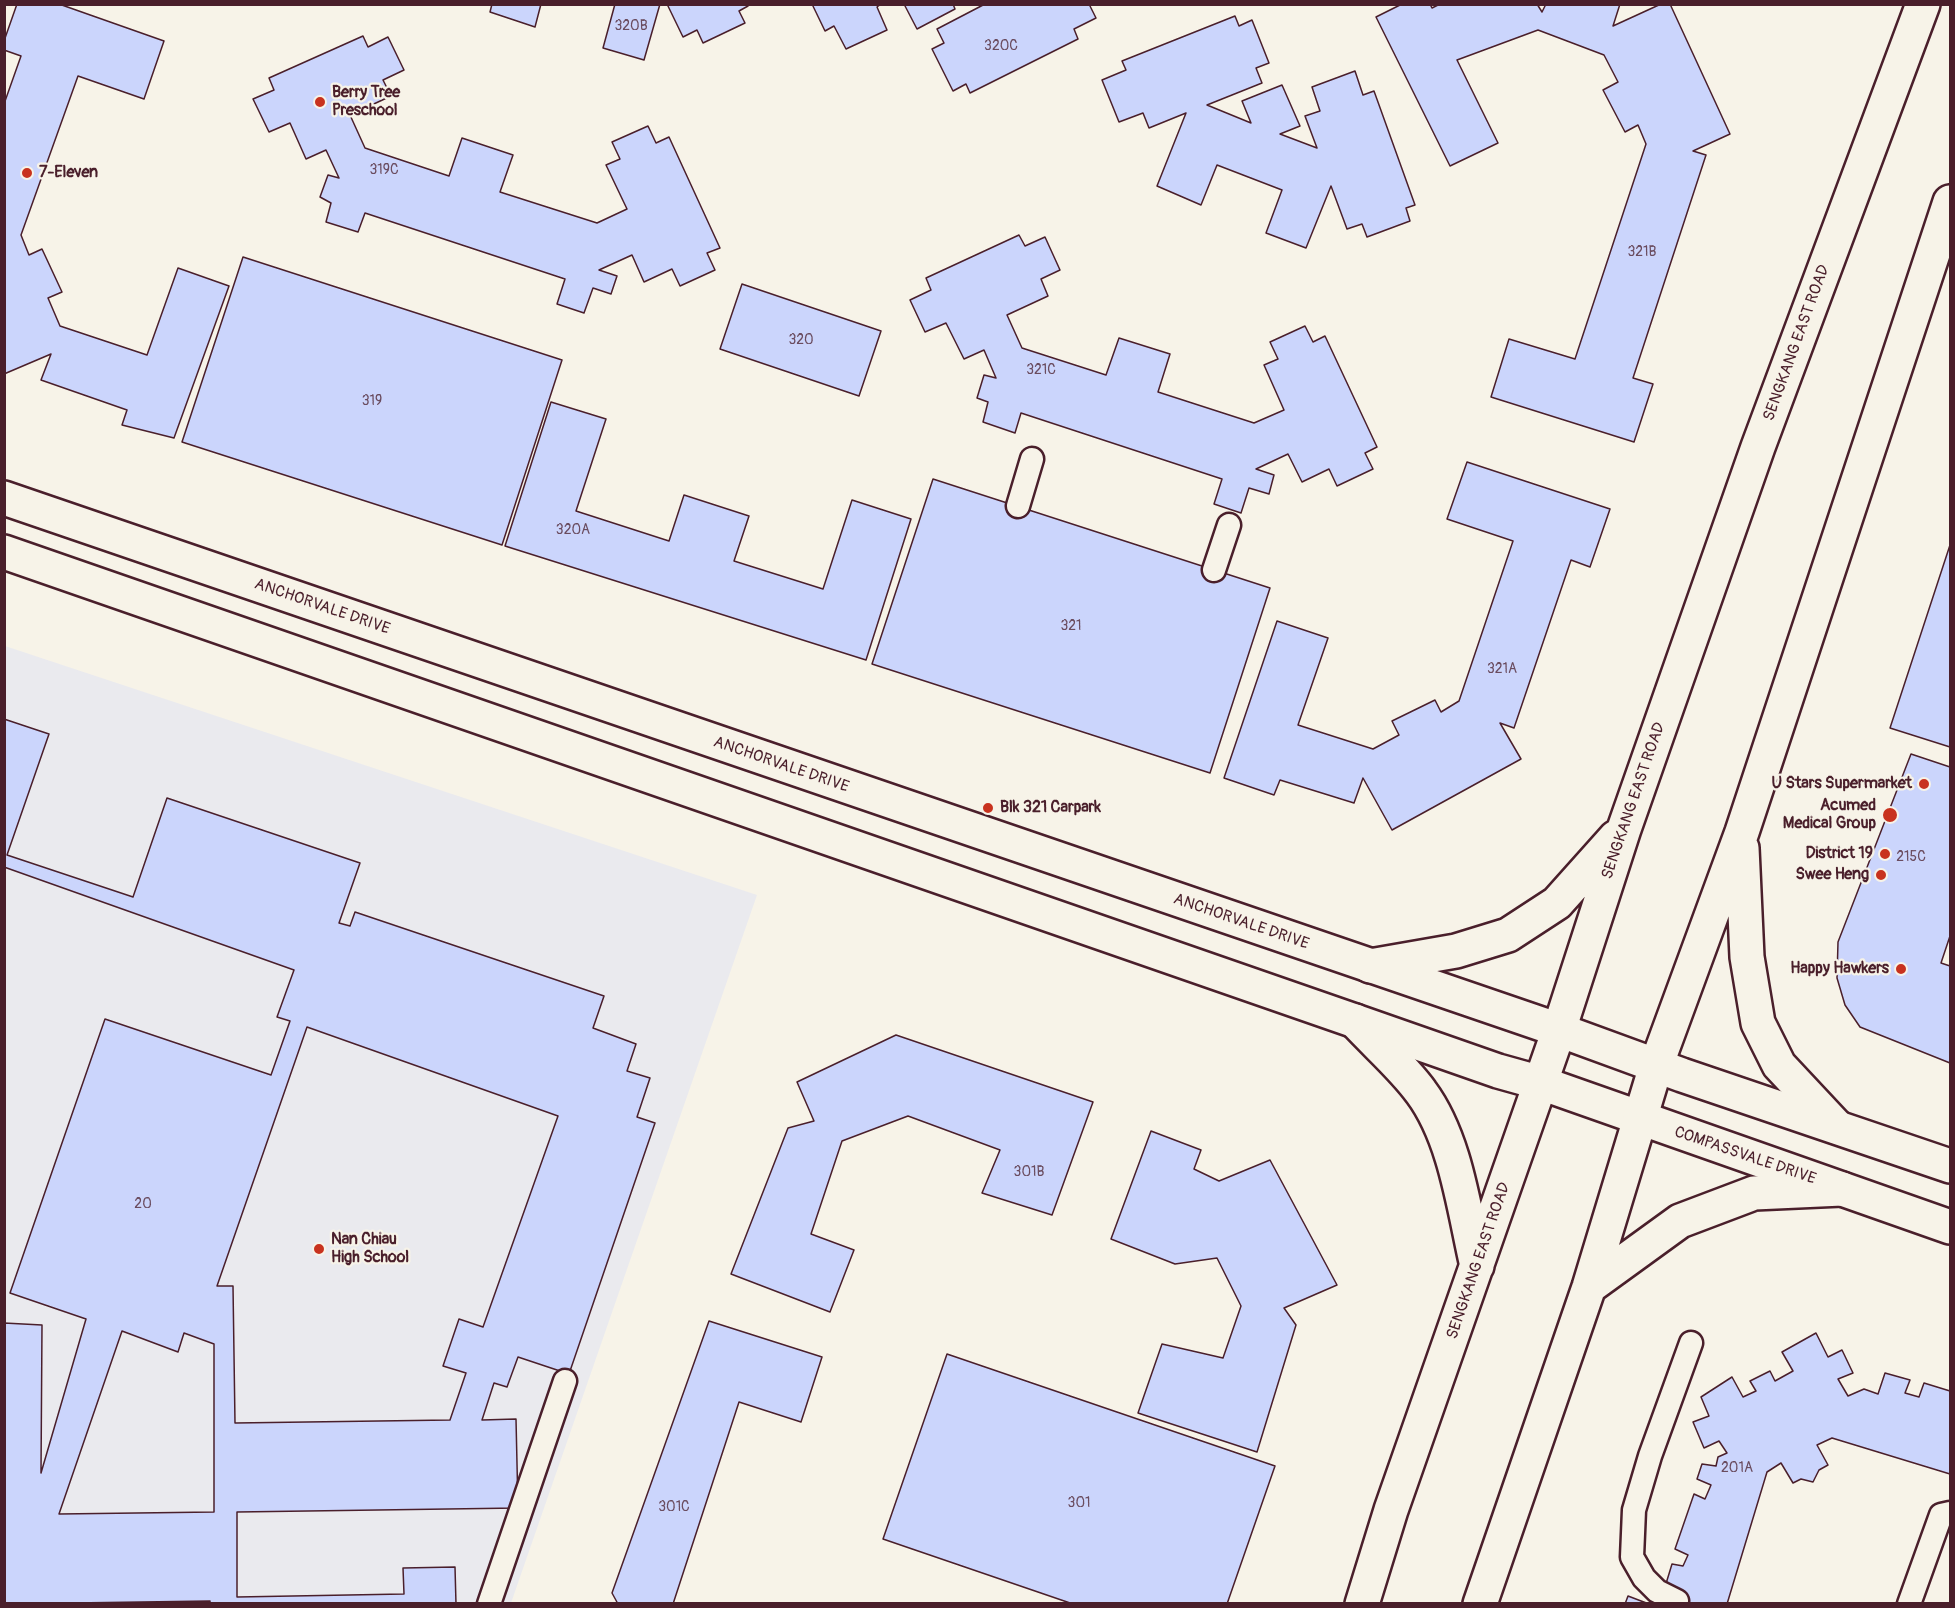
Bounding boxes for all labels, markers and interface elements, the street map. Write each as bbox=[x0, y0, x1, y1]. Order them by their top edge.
house number: 320B bbox=[614, 18, 648, 34]
house number: 320C bbox=[984, 38, 1018, 54]
place label: Berry Tree Preschool bbox=[332, 83, 400, 121]
marker: Berry Tree Preschool bbox=[313, 95, 327, 109]
house number: 319C bbox=[369, 162, 399, 178]
place label: 7-Eleven bbox=[39, 163, 98, 183]
marker: 7-Eleven bbox=[20, 166, 34, 180]
house number: 321B bbox=[1627, 244, 1657, 260]
street label: SENGKANG EAST ROAD bbox=[1760, 262, 1834, 424]
house number: 320 bbox=[788, 332, 814, 348]
house number: 321C bbox=[1026, 362, 1056, 378]
house number: 319 bbox=[362, 393, 382, 409]
house number: 320A bbox=[556, 522, 590, 538]
street label: ANCHORVALE DRIVE bbox=[252, 575, 392, 639]
house number: 321 bbox=[1060, 618, 1082, 634]
house number: 321A bbox=[1487, 661, 1517, 677]
street label: SENGKANG EAST ROAD bbox=[1598, 720, 1670, 882]
street label: ANCHORVALE DRIVE bbox=[711, 733, 851, 797]
place label: U Stars Supermarket bbox=[1771, 774, 1912, 794]
marker: U Stars Supermarket bbox=[1917, 777, 1931, 791]
place label: Acumed Medical Group bbox=[1783, 796, 1876, 834]
place label: Blk 321 Carpark bbox=[1000, 798, 1101, 818]
marker: Blk 321 Carpark bbox=[981, 801, 995, 815]
marker: Acumed Medical Group bbox=[1881, 806, 1899, 824]
place label: District 19 bbox=[1805, 844, 1873, 864]
marker: District 19 bbox=[1878, 847, 1892, 861]
house number: 215C bbox=[1896, 849, 1926, 865]
place label: Swee Heng bbox=[1795, 865, 1869, 885]
marker: Swee Heng bbox=[1874, 868, 1888, 882]
street label: ANCHORVALE DRIVE bbox=[1171, 890, 1311, 954]
place label: Happy Hawkers bbox=[1790, 959, 1889, 979]
marker: Happy Hawkers bbox=[1894, 962, 1908, 976]
street label: COMPASSVALE DRIVE bbox=[1672, 1123, 1818, 1189]
house number: 301B bbox=[1014, 1164, 1044, 1180]
street label: SENGKANG EAST ROAD bbox=[1443, 1180, 1515, 1342]
house number: 20 bbox=[134, 1196, 152, 1212]
place label: Nan Chiau High School bbox=[331, 1230, 409, 1268]
marker: Nan Chiau High School bbox=[312, 1242, 326, 1256]
house number: 201A bbox=[1721, 1460, 1753, 1476]
house number: 301 bbox=[1068, 1495, 1090, 1511]
house number: 301C bbox=[658, 1499, 690, 1515]

